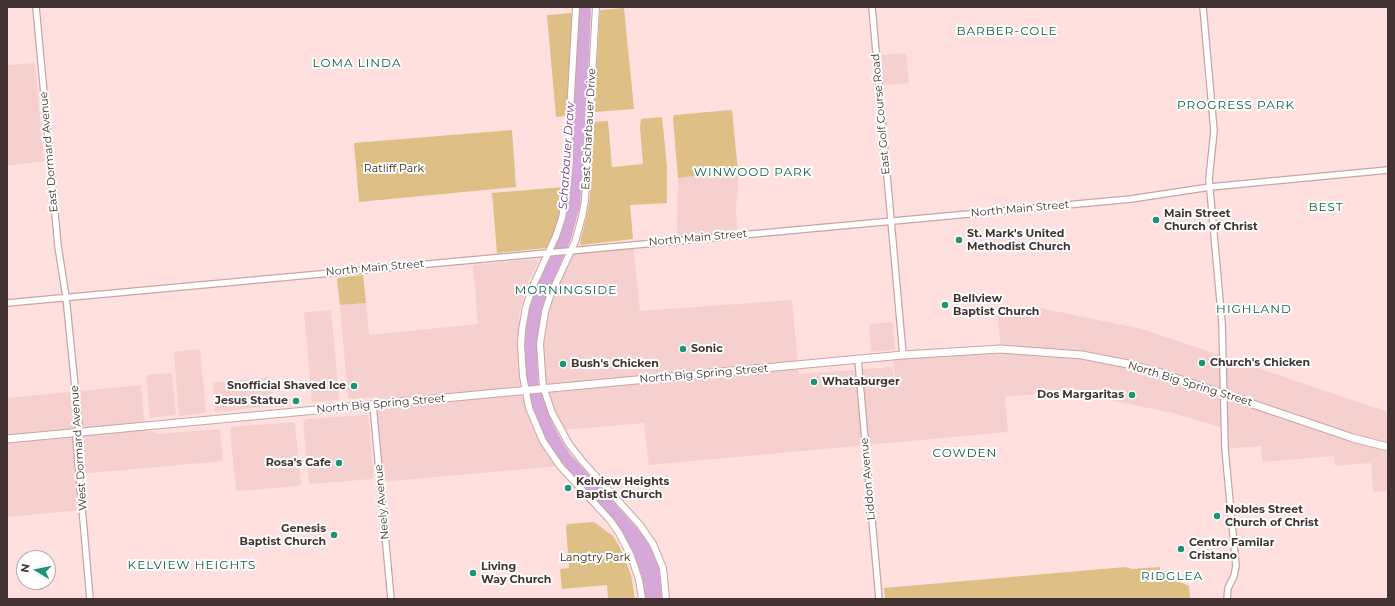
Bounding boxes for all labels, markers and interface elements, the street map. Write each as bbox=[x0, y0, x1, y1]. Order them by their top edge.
district label: BARBER-COLE bbox=[957, 24, 1057, 38]
street label: East Golf Course Road bbox=[869, 53, 893, 175]
district label: LOMA LINDA bbox=[312, 56, 402, 70]
street label: East Scharbauer Drive bbox=[579, 68, 599, 190]
street label: East Dormard Avenue bbox=[37, 91, 61, 213]
district label: PROGRESS PARK bbox=[1177, 98, 1295, 112]
water label: Scharbauer Draw bbox=[556, 102, 578, 210]
park label: Ratliff Park bbox=[364, 162, 424, 176]
district label: WINWOOD PARK bbox=[694, 165, 812, 179]
street label: North Main Street bbox=[970, 198, 1070, 220]
district label: BEST bbox=[1308, 200, 1344, 214]
place label: Main Street Church of Christ bbox=[1164, 207, 1258, 233]
marker: Main Street Church of Christ bbox=[1151, 215, 1161, 225]
street label: North Main Street bbox=[648, 227, 748, 249]
place label: St. Mark's United Methodist Church bbox=[967, 227, 1071, 253]
marker: St. Mark's United Methodist Church bbox=[954, 235, 964, 245]
street label: North Main Street bbox=[325, 257, 425, 279]
district label: MORNINGSIDE bbox=[515, 283, 617, 297]
place label: Bellview Baptist Church bbox=[953, 292, 1039, 318]
marker: Bellview Baptist Church bbox=[940, 300, 950, 310]
district label: HIGHLAND bbox=[1216, 302, 1292, 316]
place label: Sonic bbox=[691, 342, 723, 356]
marker: Sonic bbox=[678, 344, 688, 354]
place label: Church's Chicken bbox=[1210, 356, 1310, 370]
place label: Bush's Chicken bbox=[571, 357, 659, 371]
marker: Church's Chicken bbox=[1197, 358, 1207, 368]
marker: Bush's Chicken bbox=[558, 359, 568, 369]
street label: North Big Spring Street bbox=[1126, 359, 1254, 409]
street label: North Big Spring Street bbox=[639, 362, 769, 386]
place label: Whataburger bbox=[822, 375, 900, 389]
marker: Whataburger bbox=[809, 377, 819, 387]
place label: Snofficial Shaved Ice bbox=[227, 379, 346, 393]
marker: Snofficial Shaved Ice bbox=[349, 381, 359, 391]
street label: West Dormard Avenue bbox=[68, 385, 90, 511]
place label: Dos Margaritas bbox=[1037, 388, 1124, 402]
marker: Dos Margaritas bbox=[1127, 390, 1137, 400]
street label: North Big Spring Street bbox=[316, 392, 446, 416]
place label: Jesus Statue bbox=[215, 394, 288, 408]
marker: Jesus Statue bbox=[291, 396, 301, 406]
street label: Liddon Avenue bbox=[858, 437, 878, 521]
district label: COWDEN bbox=[933, 446, 997, 460]
place label: Rosa's Cafe bbox=[266, 456, 331, 470]
marker: Rosa's Cafe bbox=[334, 458, 344, 468]
street label: Neely Avenue bbox=[372, 464, 392, 540]
place label: Kelview Heights Baptist Church bbox=[576, 475, 669, 501]
marker: Kelview Heights Baptist Church bbox=[563, 483, 573, 493]
place label: Nobles Street Church of Christ bbox=[1225, 503, 1319, 529]
marker: Nobles Street Church of Christ bbox=[1212, 511, 1222, 521]
place label: Genesis Baptist Church bbox=[240, 522, 326, 548]
marker: Genesis Baptist Church bbox=[329, 530, 339, 540]
place label: Centro Familar Cristano bbox=[1189, 536, 1274, 562]
marker: Centro Familar Cristano bbox=[1176, 544, 1186, 554]
north arrow bbox=[16, 550, 56, 590]
park label: Langtry Park bbox=[560, 551, 630, 565]
district label: KELVIEW HEIGHTS bbox=[128, 558, 256, 572]
place label: Living Way Church bbox=[481, 560, 551, 586]
text: N bbox=[18, 563, 33, 574]
marker: Living Way Church bbox=[468, 568, 478, 578]
district label: RIDGLEA bbox=[1141, 569, 1203, 583]

